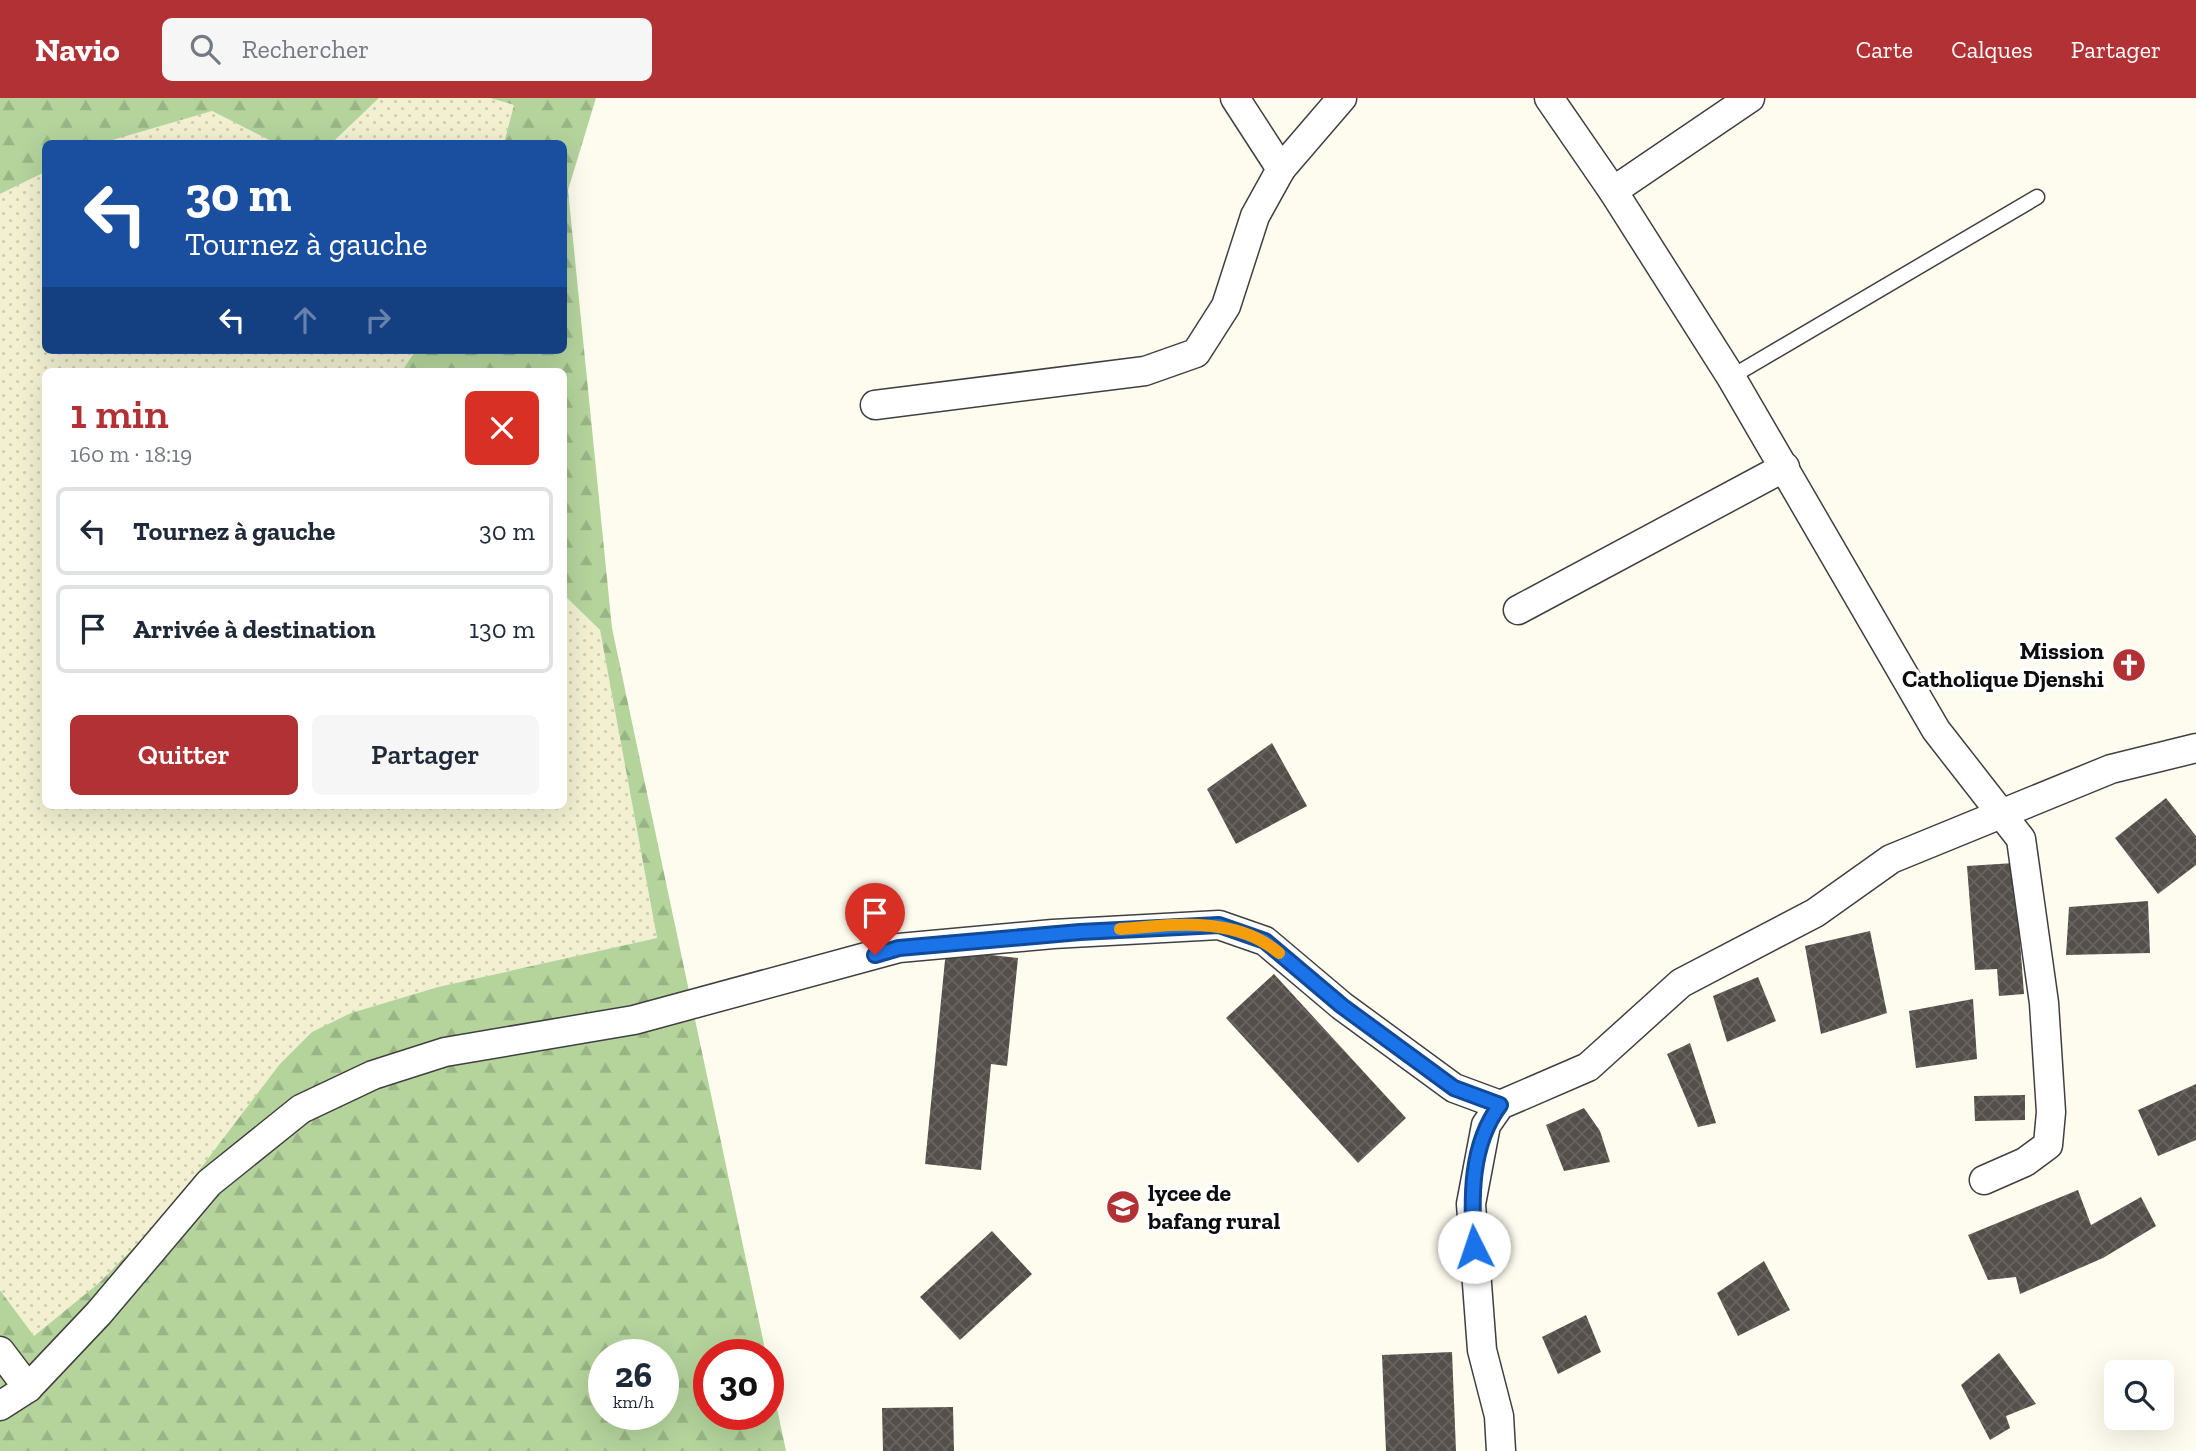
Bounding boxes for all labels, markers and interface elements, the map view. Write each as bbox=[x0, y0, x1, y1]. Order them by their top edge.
search box bbox=[162, 18, 652, 81]
text: Navio bbox=[35, 30, 120, 69]
icon: search bbox=[186, 30, 224, 68]
text: Rechercher bbox=[242, 33, 369, 65]
text: Carte bbox=[1856, 35, 1913, 64]
text: Calques bbox=[1951, 35, 2033, 64]
text: Partager bbox=[2071, 35, 2161, 64]
text: 30 m bbox=[185, 165, 291, 224]
icon: left bbox=[70, 168, 161, 259]
text: Tournez à gauche bbox=[185, 225, 428, 263]
icon: left bbox=[213, 301, 251, 339]
icon: ahead bbox=[286, 301, 324, 339]
icon: right bbox=[359, 301, 397, 339]
text: 1 min bbox=[70, 388, 169, 439]
button: close bbox=[465, 391, 539, 465]
text: 160 m · 18:19 bbox=[70, 440, 192, 468]
icon: left bbox=[74, 512, 112, 550]
text: Tournez à gauche bbox=[133, 515, 335, 547]
text: 30 m bbox=[479, 515, 535, 547]
icon: arrive bbox=[74, 610, 112, 648]
text: Arrivée à destination bbox=[133, 613, 376, 645]
text: 130 m bbox=[469, 613, 535, 645]
place label: Mission Catholique Djenshi bbox=[1902, 636, 2104, 693]
church icon: Mission Catholique Djenshi bbox=[2110, 646, 2148, 684]
button: Quitter bbox=[70, 715, 298, 795]
button: Partager bbox=[312, 715, 539, 795]
pin bbox=[845, 883, 905, 955]
icon: arrive bbox=[856, 894, 894, 932]
place label: lycee de bafang rural bbox=[1147, 1178, 1280, 1235]
school or university icon: lycee de bafang rural bbox=[1104, 1188, 1142, 1226]
position arrow bbox=[1437, 1210, 1511, 1284]
speed limit sign: 30 bbox=[693, 1339, 784, 1430]
text: 26 bbox=[615, 1354, 652, 1396]
map controls bbox=[2104, 1360, 2174, 1430]
button: search bbox=[2104, 1360, 2174, 1430]
text: km/h bbox=[613, 1391, 654, 1413]

